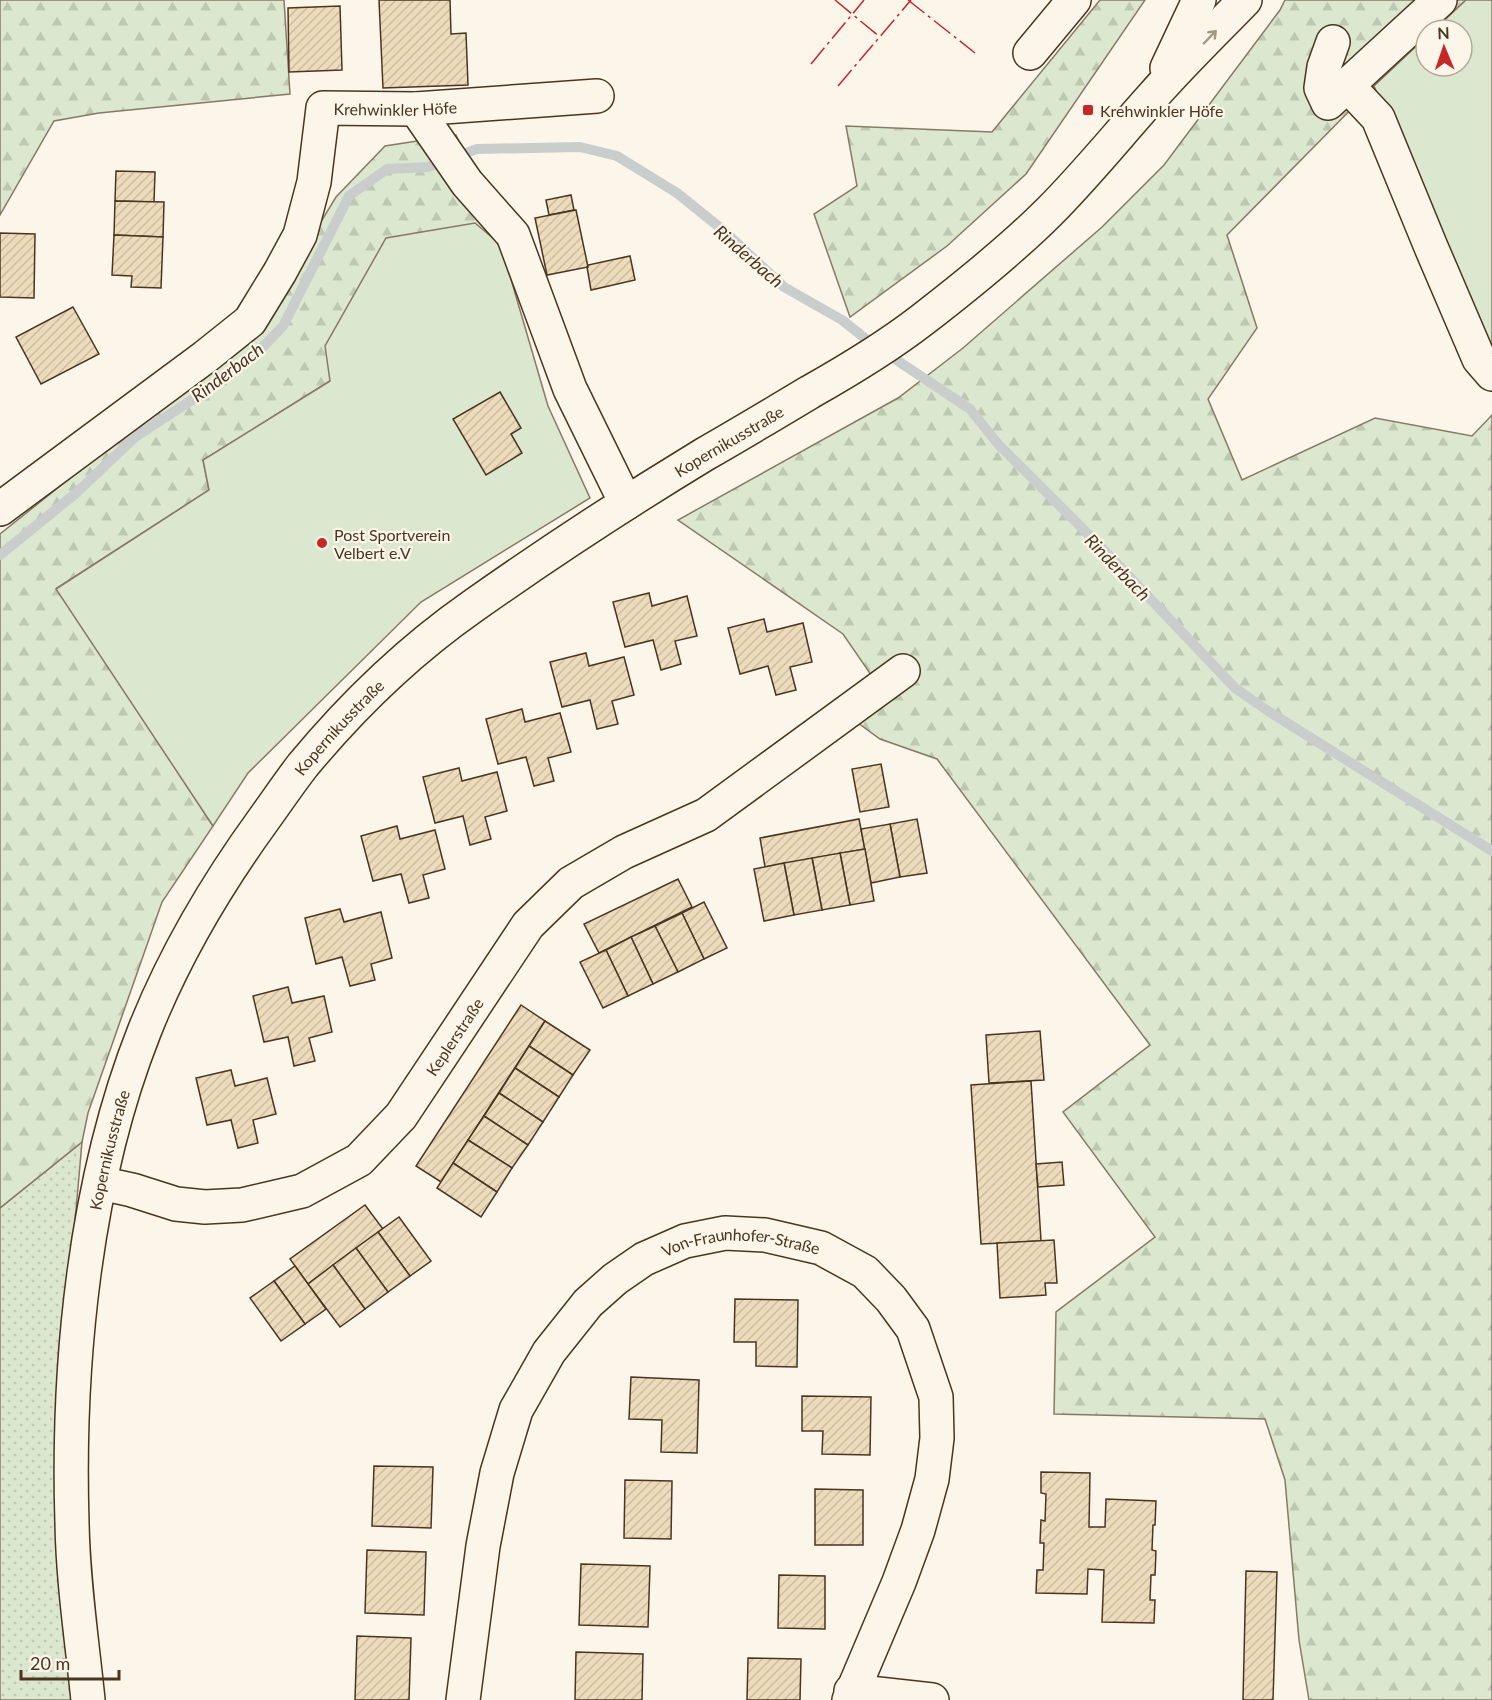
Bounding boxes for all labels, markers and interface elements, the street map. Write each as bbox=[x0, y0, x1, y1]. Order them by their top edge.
north arrow bbox=[1414, 18, 1474, 78]
text: N bbox=[1437, 23, 1450, 42]
one-way arrow bbox=[1203, 29, 1217, 44]
street label: Krehwinkler Höfe bbox=[333, 97, 458, 119]
place label: Krehwinkler Höfe bbox=[1100, 101, 1223, 120]
marker: Krehwinkler Höfe bbox=[1081, 103, 1095, 117]
water label: Rinderbach bbox=[710, 220, 788, 292]
water label: Rinderbach bbox=[187, 338, 267, 406]
street label: Kopernikusstraße bbox=[671, 401, 786, 480]
place label: Post Sportverein Velbert e.V bbox=[334, 525, 450, 562]
water label: Rinderbach bbox=[1081, 529, 1155, 605]
marker: Post Sportverein Velbert e.V bbox=[315, 536, 329, 550]
street label: Kopernikusstraße bbox=[290, 675, 387, 778]
street label: Keplerstraße bbox=[421, 994, 487, 1079]
street label: Kopernikusstraße bbox=[85, 1087, 133, 1211]
street label: Von-Fraunhofer-Straße bbox=[658, 1223, 822, 1260]
scale bar bbox=[21, 1643, 118, 1681]
text: 20 m bbox=[30, 1652, 70, 1674]

